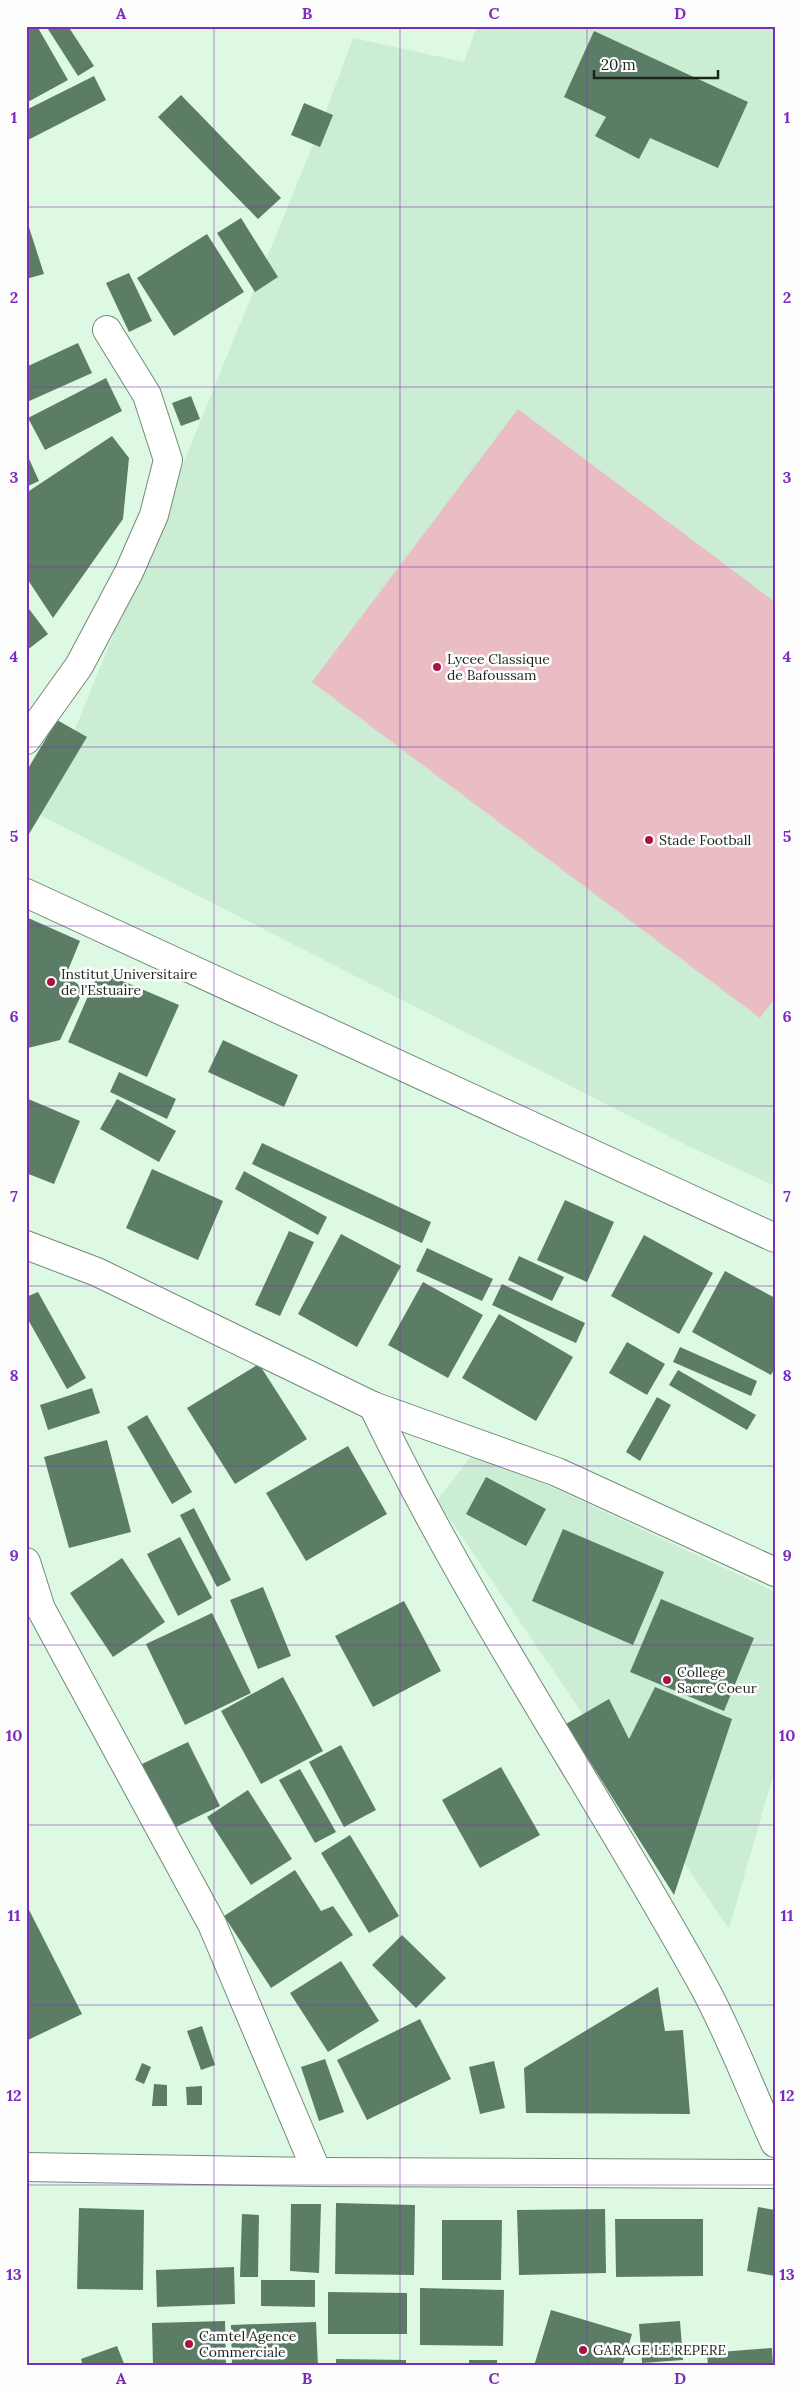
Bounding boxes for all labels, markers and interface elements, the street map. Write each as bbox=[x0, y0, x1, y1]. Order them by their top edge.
text: A bbox=[116, 3, 127, 23]
text: B bbox=[302, 3, 313, 23]
text: C bbox=[488, 3, 500, 23]
text: D bbox=[674, 3, 686, 23]
scale bar bbox=[594, 48, 717, 80]
text: 20 m bbox=[601, 55, 636, 74]
text: 1 bbox=[11, 107, 17, 127]
text: 1 bbox=[784, 107, 790, 127]
text: 2 bbox=[10, 287, 18, 307]
text: 2 bbox=[783, 287, 791, 307]
text: 3 bbox=[10, 467, 19, 487]
text: 3 bbox=[783, 467, 792, 487]
text: 4 bbox=[10, 646, 19, 666]
text: 4 bbox=[783, 646, 792, 666]
place label: Lycee Classique de Bafoussam bbox=[447, 650, 550, 684]
marker: Lycee Classique de Bafoussam bbox=[431, 661, 443, 673]
text: 5 bbox=[10, 826, 19, 846]
text: 5 bbox=[783, 826, 792, 846]
place label: Stade Football bbox=[659, 831, 752, 849]
marker: Stade Football bbox=[643, 834, 655, 846]
place label: Institut Universitaire de l'Estuaire bbox=[61, 965, 198, 999]
marker: Institut Universitaire de l'Estuaire bbox=[45, 976, 57, 988]
text: 6 bbox=[9, 1006, 19, 1026]
text: 6 bbox=[782, 1006, 792, 1026]
text: 7 bbox=[10, 1186, 18, 1206]
text: 7 bbox=[783, 1186, 791, 1206]
text: 8 bbox=[9, 1365, 19, 1385]
text: 8 bbox=[782, 1365, 792, 1385]
text: 9 bbox=[9, 1545, 19, 1565]
text: 9 bbox=[782, 1545, 792, 1565]
place label: College Sacre Coeur bbox=[677, 1663, 757, 1697]
marker: College Sacre Coeur bbox=[661, 1674, 673, 1686]
text: 10 bbox=[6, 1725, 22, 1745]
text: 10 bbox=[779, 1725, 795, 1745]
text: 11 bbox=[8, 1905, 21, 1925]
text: 11 bbox=[781, 1905, 794, 1925]
text: 12 bbox=[6, 2085, 22, 2105]
text: 12 bbox=[779, 2085, 795, 2105]
text: 13 bbox=[6, 2264, 22, 2284]
text: 13 bbox=[779, 2264, 795, 2284]
place label: Camtel Agence Commerciale bbox=[199, 2327, 297, 2361]
marker: Camtel Agence Commerciale bbox=[183, 2338, 195, 2350]
place label: GARAGE LE REPERE bbox=[593, 2341, 727, 2359]
marker: GARAGE LE REPERE bbox=[577, 2344, 589, 2356]
text: A bbox=[116, 2368, 127, 2388]
text: B bbox=[302, 2368, 313, 2388]
text: C bbox=[488, 2368, 500, 2388]
text: D bbox=[674, 2368, 686, 2388]

